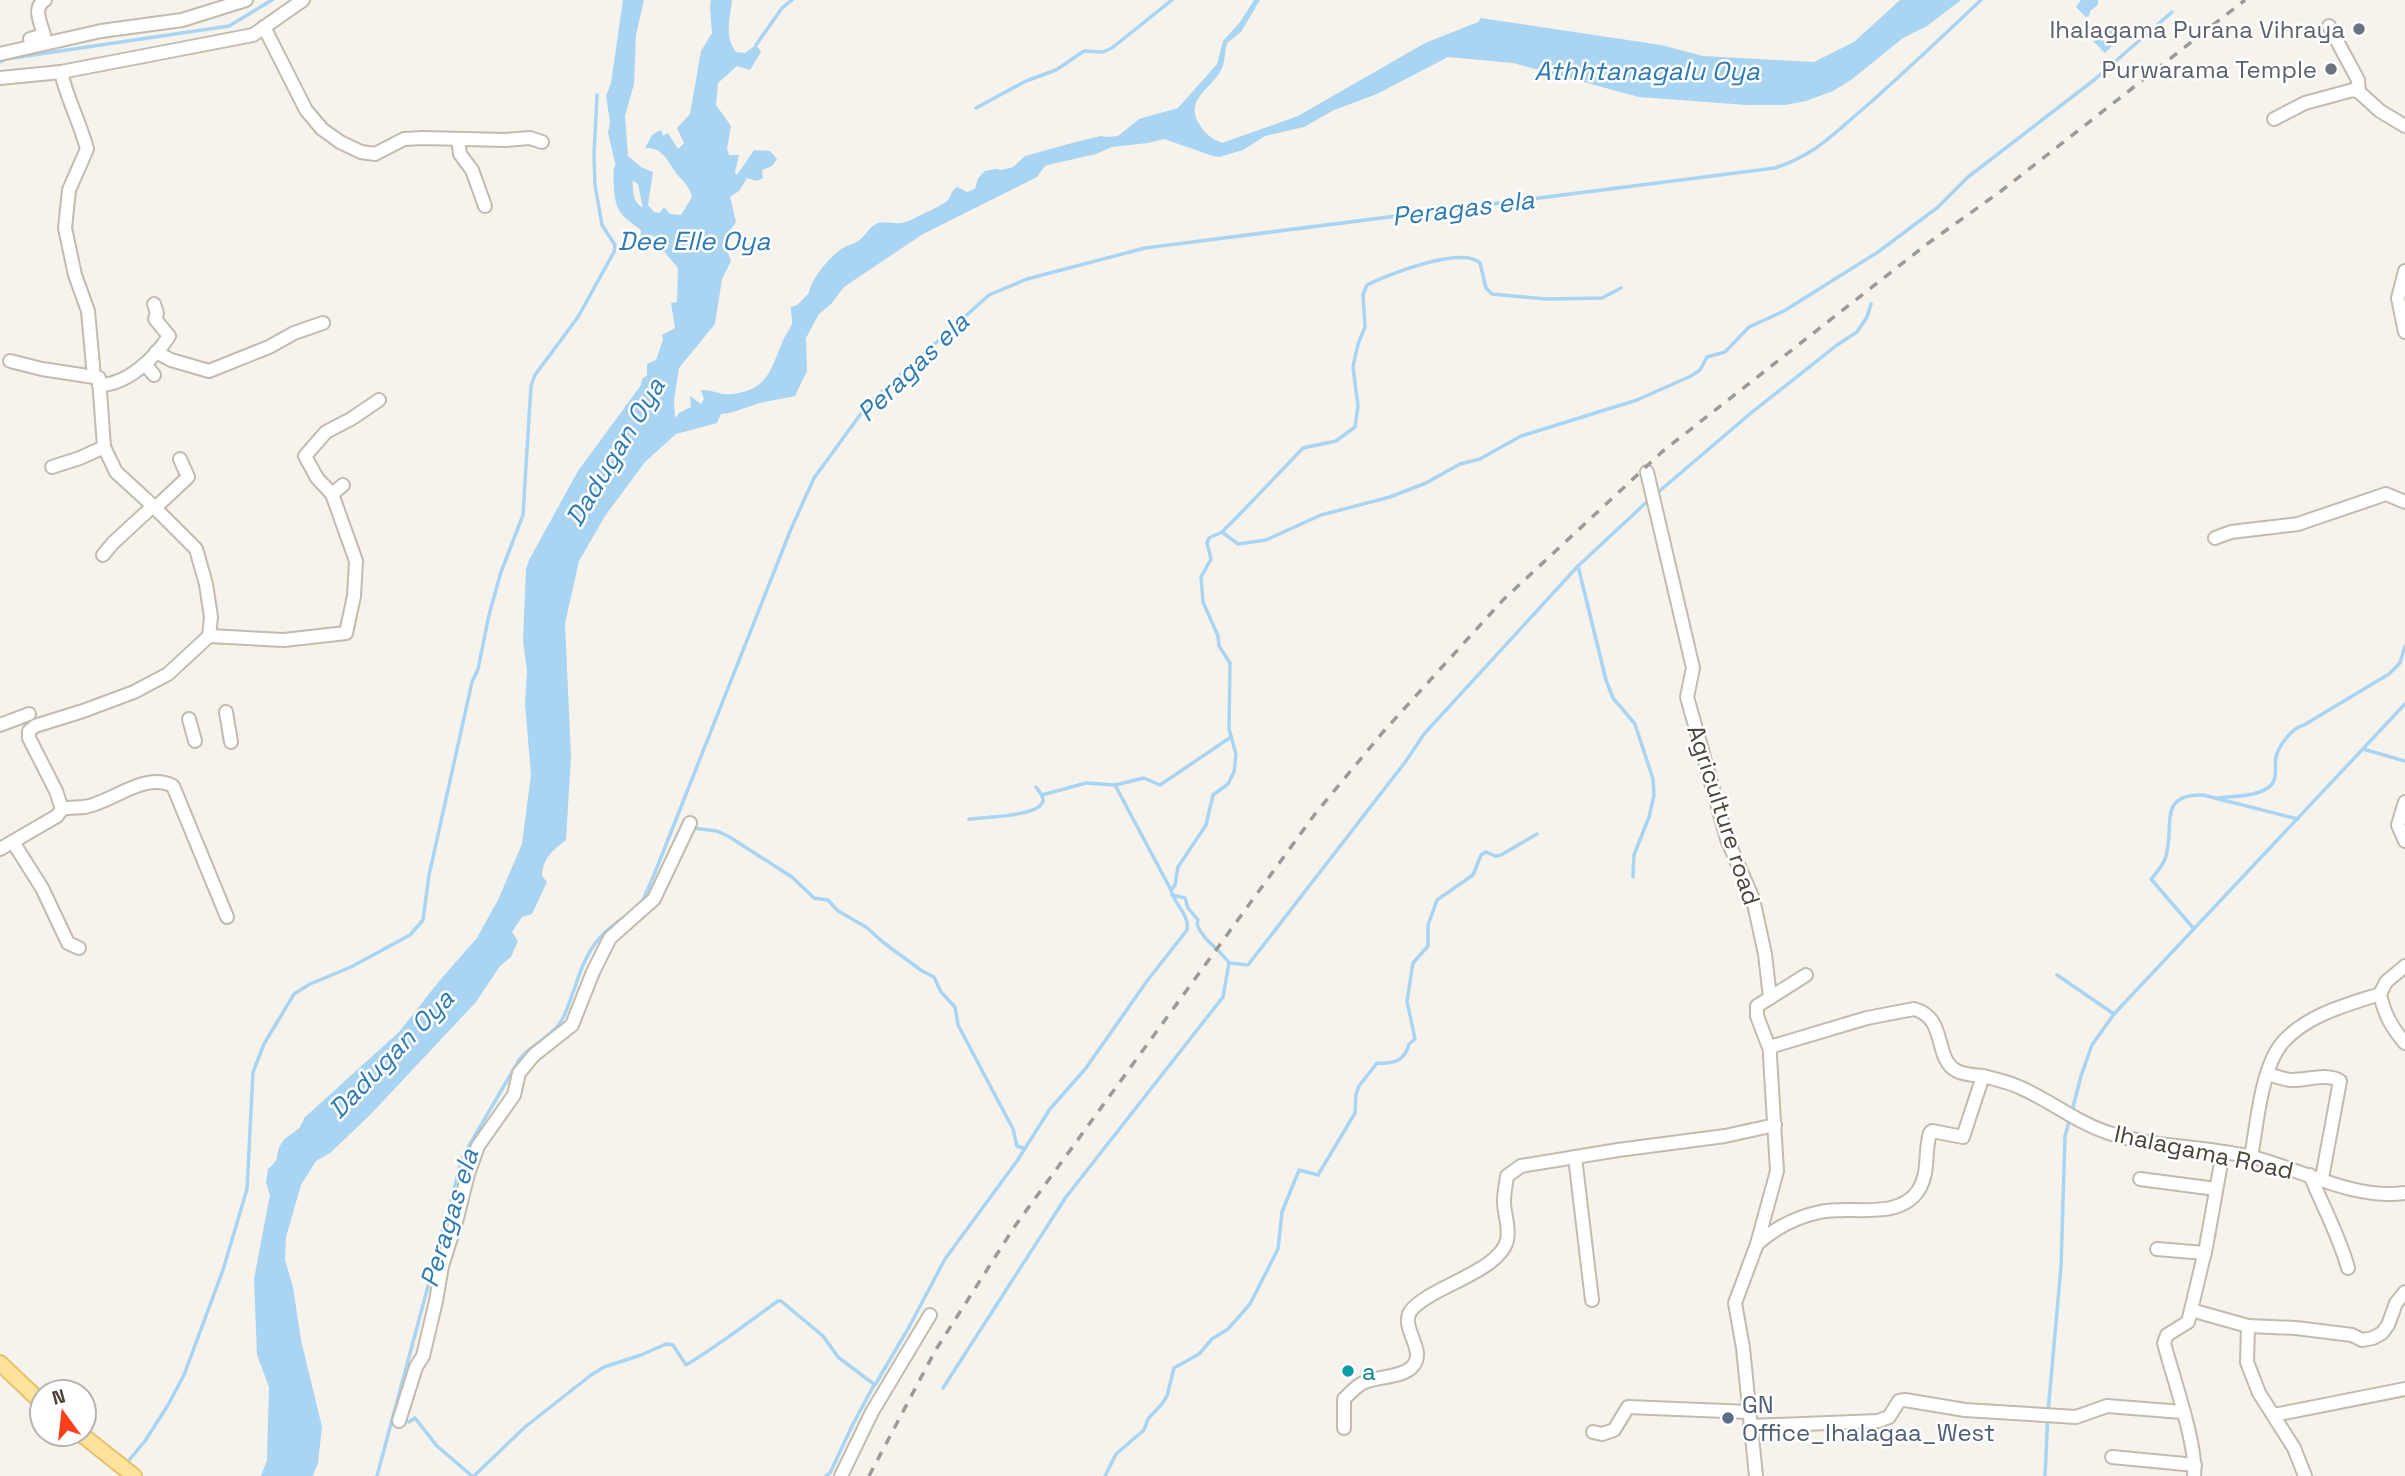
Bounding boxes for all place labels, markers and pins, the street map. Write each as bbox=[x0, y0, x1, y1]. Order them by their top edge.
place label: Ihalagama Purana Vihraya bbox=[2049, 14, 2345, 45]
marker: Ihalagama Purana Vihraya bbox=[2351, 21, 2367, 37]
place label: Purwarama Temple bbox=[2101, 54, 2317, 85]
marker: Purwarama Temple bbox=[2323, 61, 2339, 77]
place label: a bbox=[1362, 1356, 1376, 1387]
marker: a bbox=[1340, 1363, 1356, 1379]
place label: GN Office_Ihalagaa_West bbox=[1742, 1389, 1995, 1448]
marker: GN Office_Ihalagaa_West bbox=[1720, 1410, 1736, 1426]

